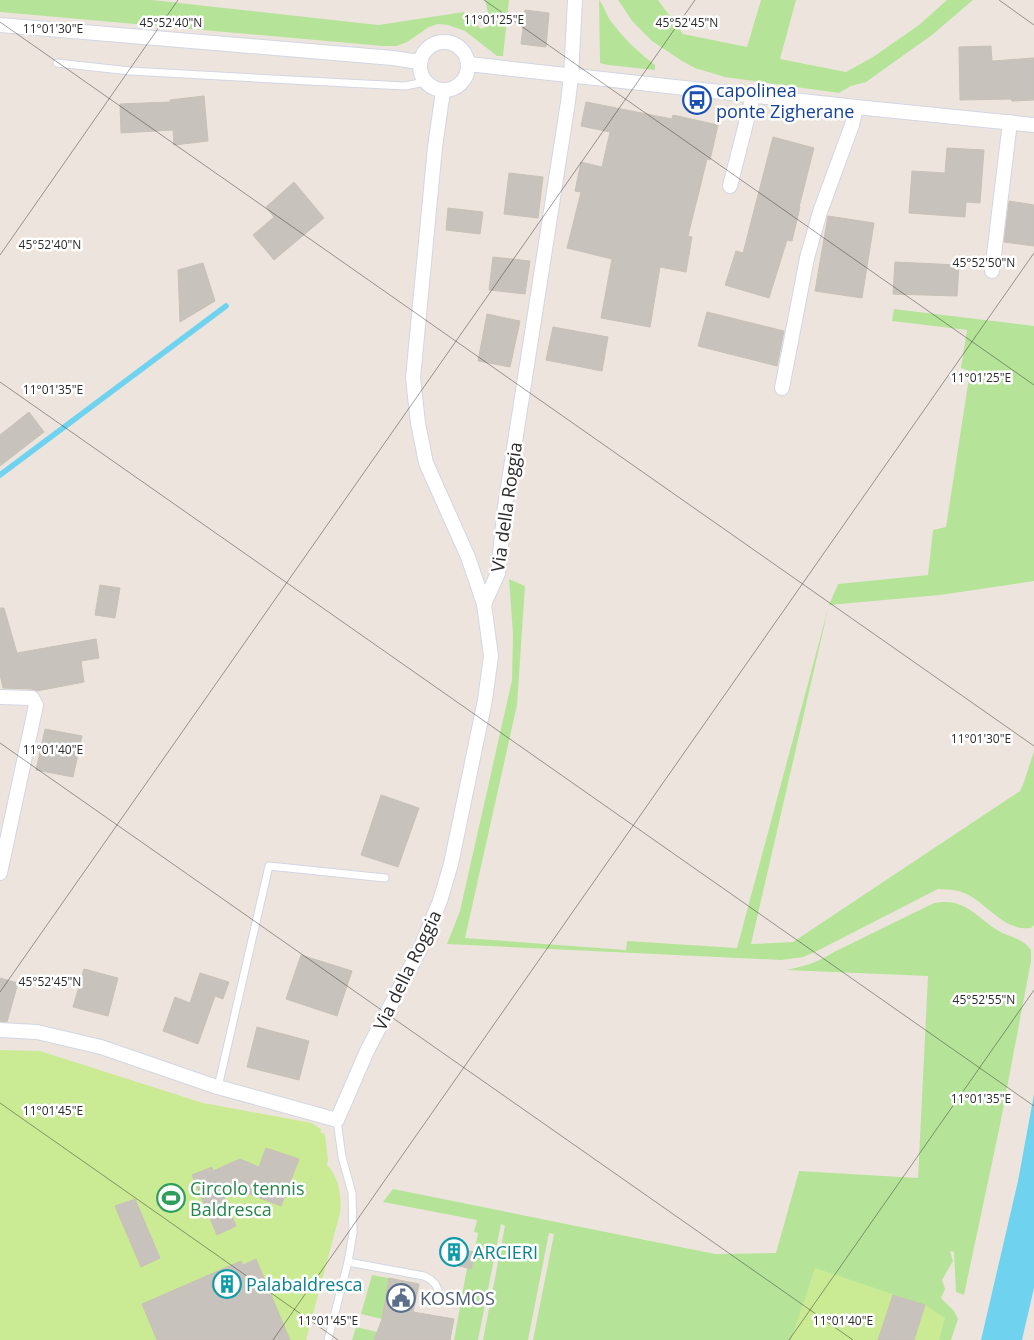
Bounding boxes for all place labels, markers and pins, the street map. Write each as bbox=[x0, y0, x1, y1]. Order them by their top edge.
place label: capolinea ponte Zigherane bbox=[716, 78, 854, 123]
bus stop icon: capolinea ponte Zigherane bbox=[682, 85, 712, 115]
place label: Circolo tennis Baldresca bbox=[190, 1176, 304, 1221]
sports icon: Circolo tennis Baldresca bbox=[156, 1183, 186, 1213]
building icon: ARCIERI bbox=[439, 1237, 469, 1267]
place label: ARCIERI bbox=[473, 1240, 538, 1264]
building icon: Palabaldresca bbox=[212, 1269, 242, 1299]
place label: Palabaldresca bbox=[246, 1272, 363, 1296]
public building icon: KOSMOS bbox=[386, 1283, 416, 1313]
place label: KOSMOS bbox=[420, 1286, 495, 1310]

